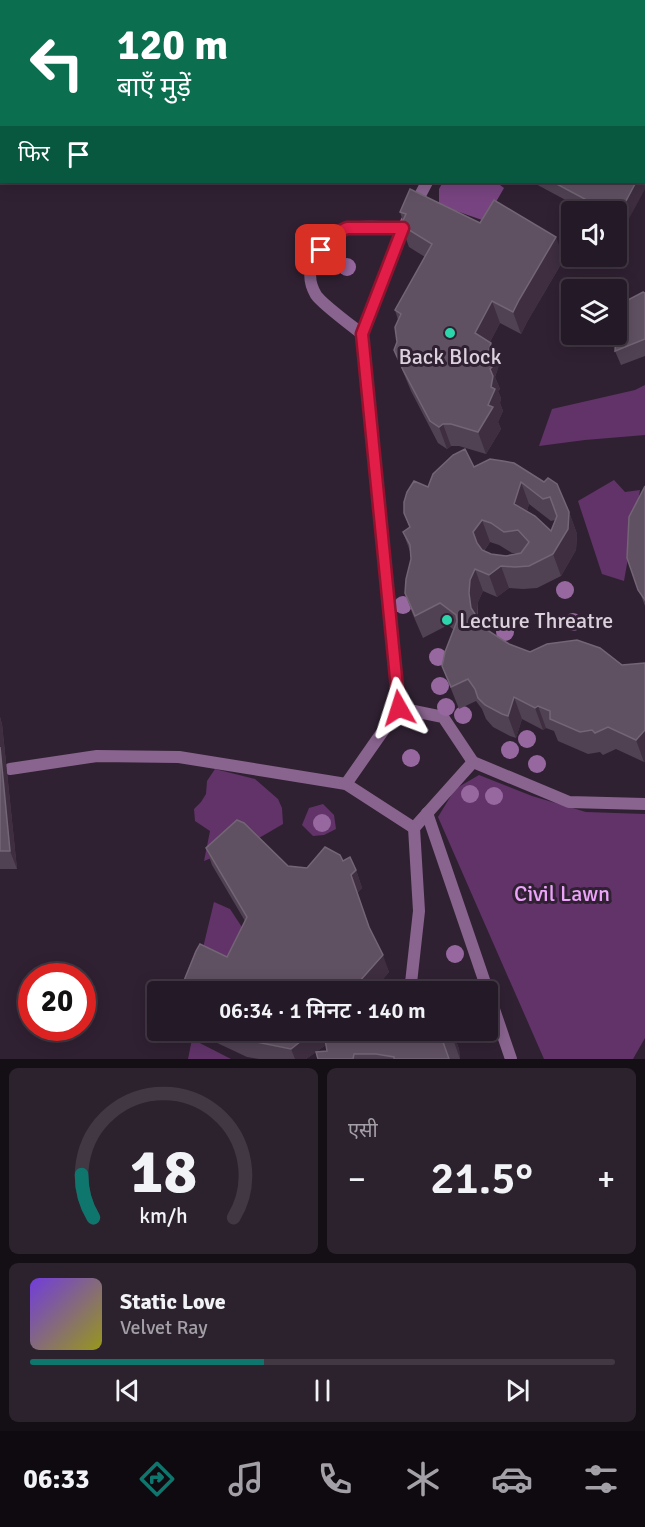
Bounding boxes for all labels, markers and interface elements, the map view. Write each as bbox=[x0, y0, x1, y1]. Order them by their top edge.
text: 120 m bbox=[117, 20, 228, 71]
icon: left bbox=[18, 24, 96, 102]
text: बाएँ मुड़ें bbox=[117, 71, 191, 104]
icon: arrive bbox=[62, 138, 95, 171]
text: फिर bbox=[18, 140, 50, 167]
map controls bbox=[561, 201, 627, 345]
button: sound bbox=[561, 201, 627, 267]
pin bbox=[295, 224, 346, 275]
icon: arrive bbox=[304, 233, 337, 266]
button: layers bbox=[561, 279, 627, 345]
marker: Back Block bbox=[443, 326, 457, 340]
place label: Back Block bbox=[398, 343, 502, 370]
place label: Lecture Threatre bbox=[459, 607, 613, 634]
marker: Lecture Threatre bbox=[440, 613, 454, 627]
position arrow bbox=[367, 676, 431, 740]
park label: Civil Lawn bbox=[514, 880, 610, 907]
speed limit sign: 20 bbox=[18, 963, 96, 1041]
text: 06:34 · 1 मिनट · 140 m bbox=[219, 997, 426, 1024]
text: एसी bbox=[348, 1118, 378, 1143]
text: 18 bbox=[130, 1133, 197, 1210]
text: 21.5° bbox=[430, 1151, 533, 1206]
text: − bbox=[348, 1159, 366, 1200]
text: + bbox=[597, 1159, 615, 1200]
text: km/h bbox=[139, 1203, 188, 1229]
text: Static Love bbox=[120, 1288, 226, 1315]
text: Velvet Ray bbox=[120, 1315, 208, 1340]
icon: previous bbox=[111, 1374, 144, 1407]
icon: pause bbox=[306, 1374, 339, 1407]
icon: next bbox=[501, 1374, 534, 1407]
icon: directions bbox=[136, 1458, 178, 1500]
icon: music bbox=[225, 1458, 267, 1500]
icon: phone bbox=[314, 1458, 356, 1500]
icon: climate bbox=[402, 1458, 444, 1500]
icon: car bbox=[491, 1458, 533, 1500]
icon: filters bbox=[580, 1458, 622, 1500]
text: 06:33 bbox=[23, 1463, 90, 1496]

